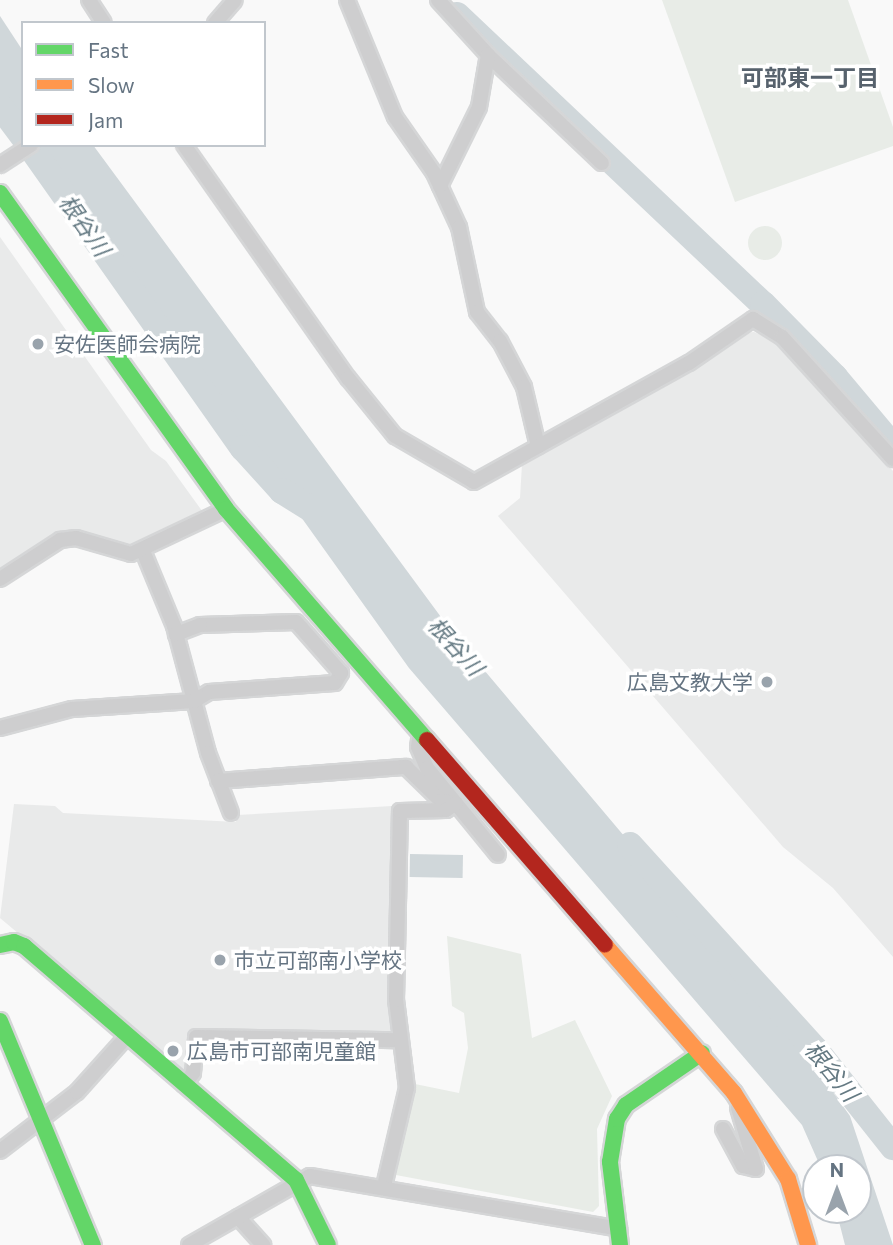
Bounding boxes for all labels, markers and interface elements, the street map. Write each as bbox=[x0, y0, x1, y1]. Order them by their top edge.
legend bbox=[21, 21, 266, 147]
text: Fast bbox=[88, 37, 129, 62]
district label: 可部東一丁目 bbox=[741, 63, 879, 91]
text: Slow bbox=[88, 72, 135, 97]
text: Jam bbox=[88, 107, 123, 132]
water label: 根谷川 bbox=[54, 189, 116, 261]
place label: 安佐医師会病院 bbox=[54, 331, 201, 357]
marker: 安佐医師会病院 bbox=[28, 334, 48, 354]
water label: 根谷川 bbox=[423, 611, 489, 681]
place label: 広島文教大学 bbox=[627, 669, 753, 695]
marker: 広島文教大学 bbox=[759, 674, 775, 690]
place label: 市立可部南小学校 bbox=[234, 947, 402, 973]
marker: 市立可部南小学校 bbox=[212, 952, 228, 968]
water label: 根谷川 bbox=[800, 1036, 864, 1106]
place label: 広島市可部南児童館 bbox=[187, 1038, 376, 1064]
marker: 広島市可部南児童館 bbox=[165, 1043, 181, 1059]
north arrow bbox=[802, 1154, 872, 1224]
text: N bbox=[830, 1158, 844, 1181]

